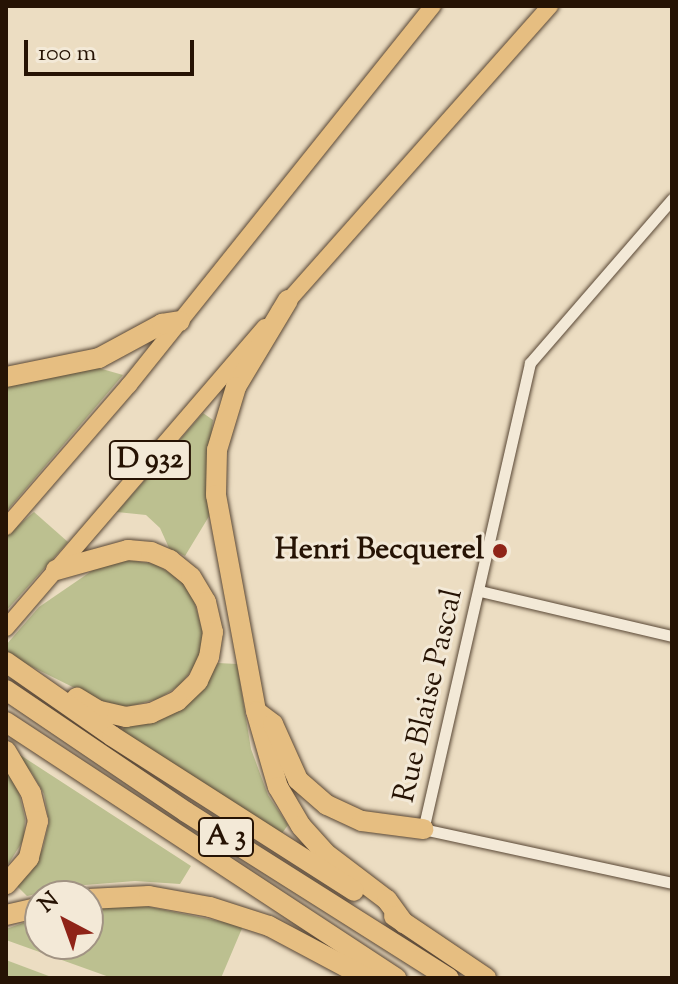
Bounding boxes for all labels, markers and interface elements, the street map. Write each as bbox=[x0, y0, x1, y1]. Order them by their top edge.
scale bar bbox=[28, 24, 198, 74]
text: 100 m bbox=[38, 37, 96, 71]
road number: D 932 bbox=[108, 436, 192, 484]
place label: Henri Becquerel bbox=[275, 533, 484, 569]
marker: Henri Becquerel bbox=[491, 542, 509, 560]
street label: Rue Blaise Pascal bbox=[388, 586, 472, 806]
road number: A 3 bbox=[196, 813, 256, 861]
north arrow bbox=[24, 880, 104, 960]
text: N bbox=[32, 886, 67, 921]

